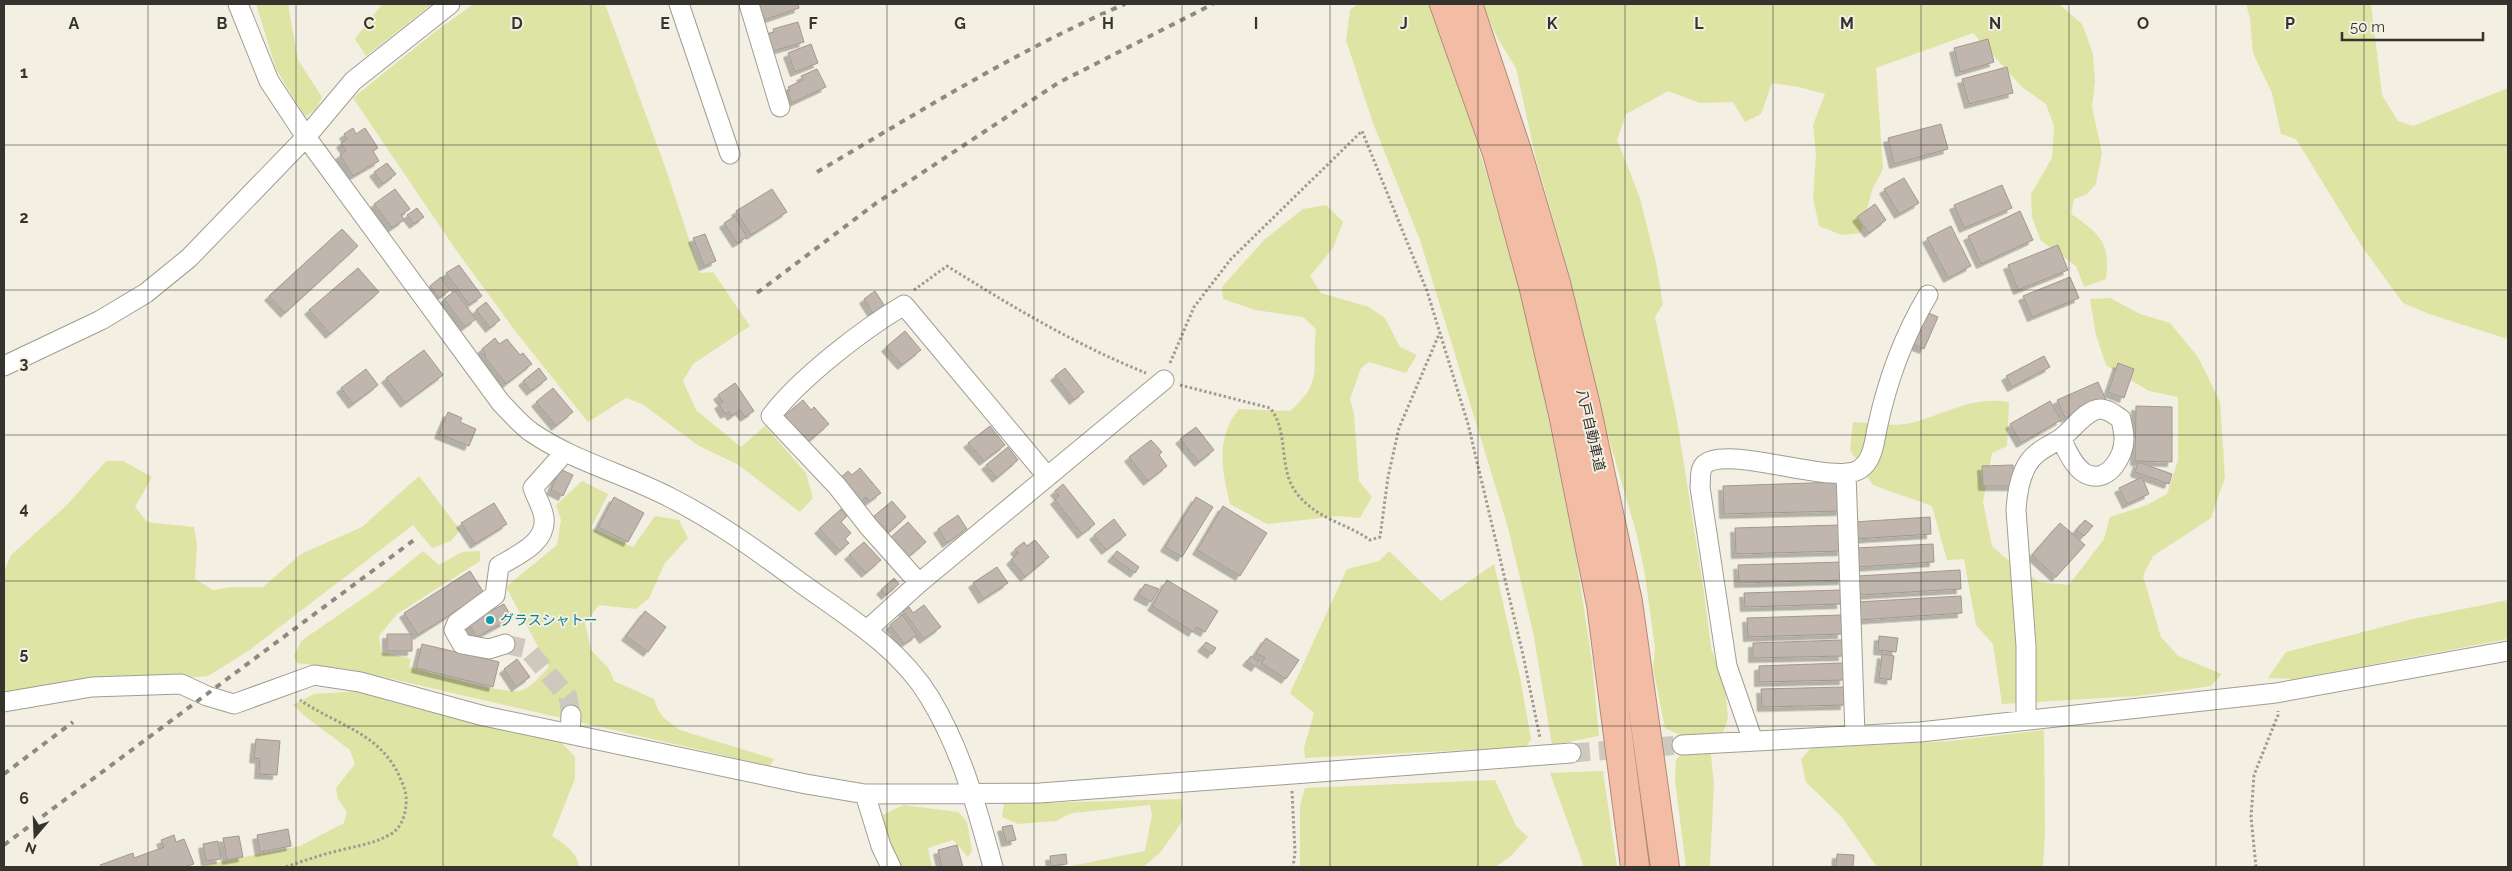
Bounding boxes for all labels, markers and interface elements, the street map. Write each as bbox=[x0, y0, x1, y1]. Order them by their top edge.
scale bar bbox=[2342, 10, 2483, 42]
text: A bbox=[69, 14, 80, 33]
text: B bbox=[217, 14, 228, 33]
text: C bbox=[364, 14, 375, 33]
text: D bbox=[511, 14, 523, 33]
text: E bbox=[660, 14, 670, 33]
text: F bbox=[808, 14, 818, 33]
text: G bbox=[954, 14, 966, 33]
text: H bbox=[1102, 14, 1114, 33]
text: I bbox=[1254, 14, 1258, 33]
text: J bbox=[1400, 14, 1408, 33]
text: K bbox=[1547, 14, 1558, 33]
text: L bbox=[1694, 14, 1704, 33]
text: M bbox=[1840, 14, 1854, 33]
text: N bbox=[1989, 14, 2001, 33]
text: O bbox=[2137, 14, 2149, 33]
text: P bbox=[2285, 14, 2295, 33]
text: 50 m bbox=[2350, 18, 2385, 36]
text: 1 bbox=[20, 63, 28, 82]
text: 2 bbox=[19, 208, 29, 227]
text: 3 bbox=[20, 354, 29, 373]
street label: 八戸自動車道 bbox=[1574, 387, 1608, 473]
text: 4 bbox=[19, 499, 29, 518]
place label: グラスシャトー bbox=[500, 612, 598, 628]
marker: グラスシャトー bbox=[484, 614, 496, 626]
text: 5 bbox=[20, 644, 29, 663]
text: 6 bbox=[19, 789, 29, 808]
north arrow bbox=[10, 811, 60, 861]
text: N bbox=[23, 839, 38, 858]

